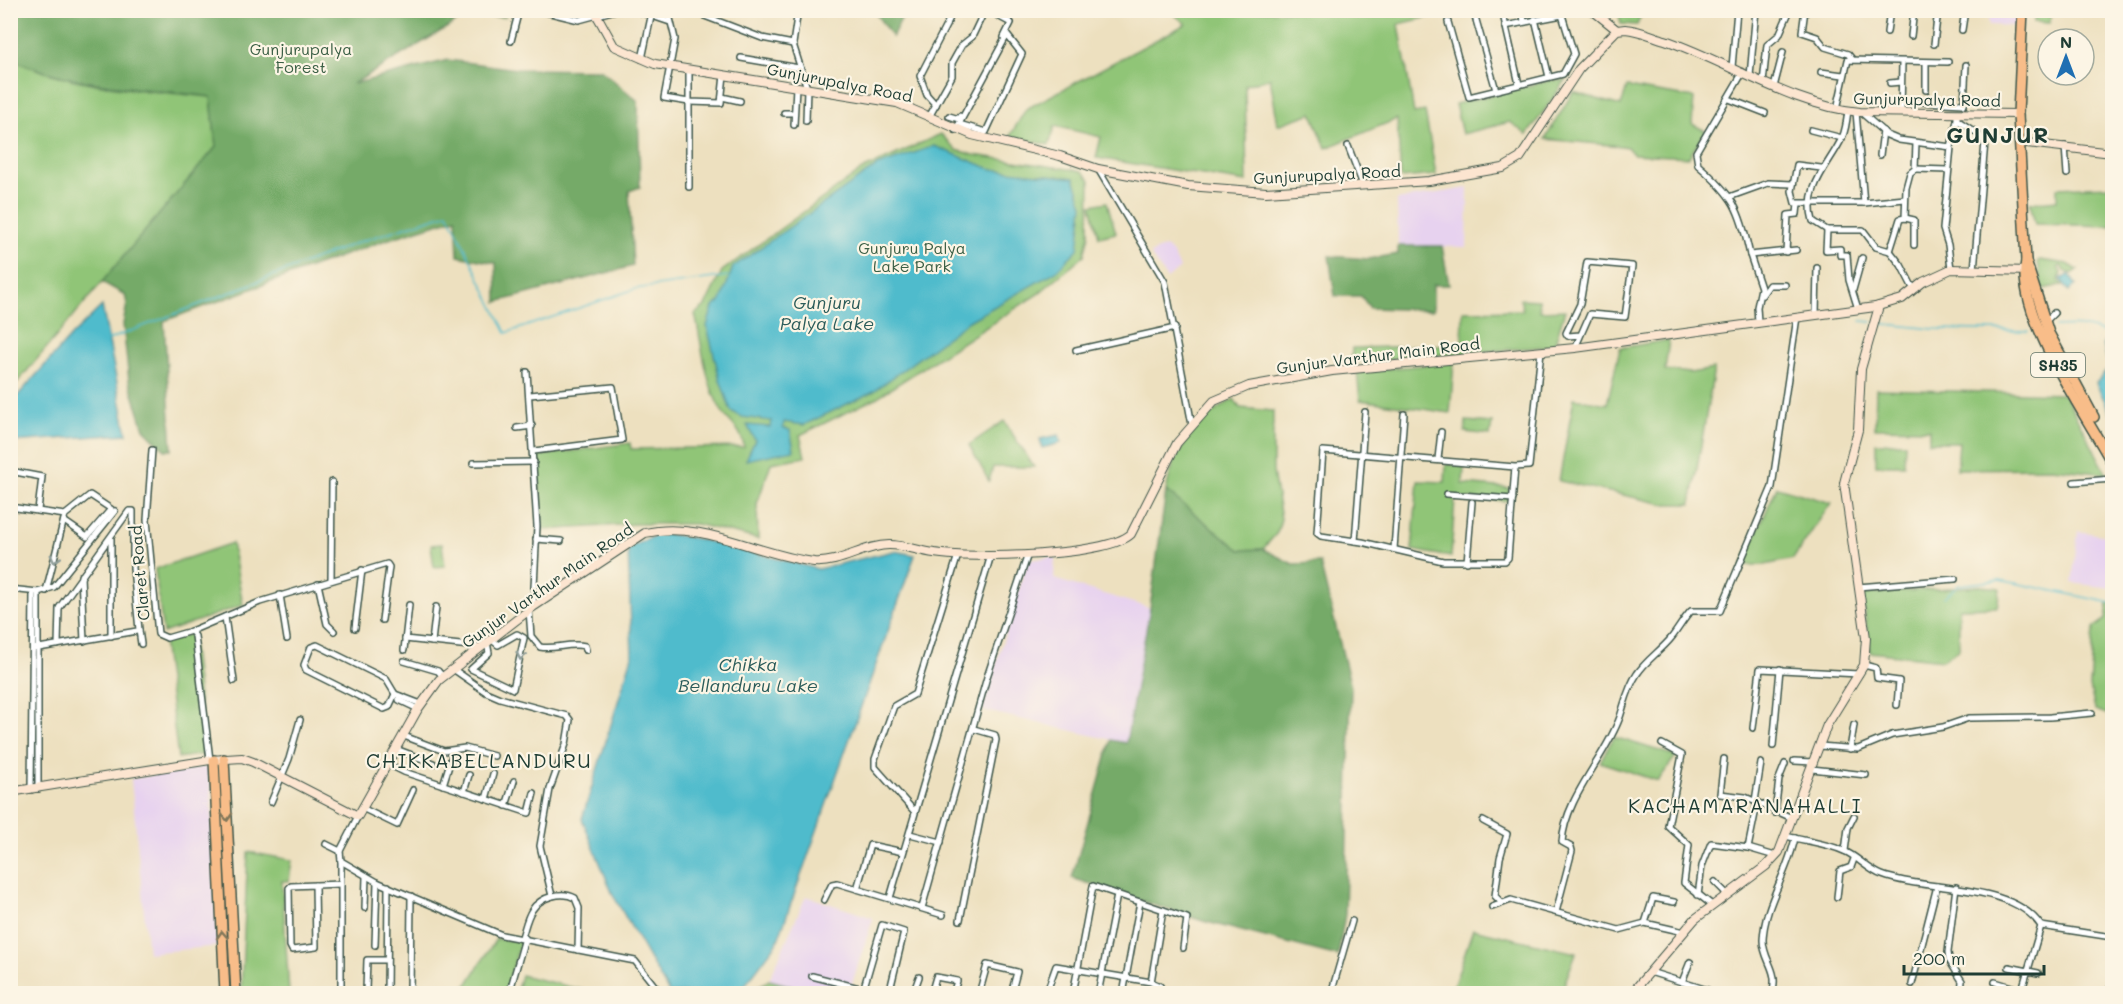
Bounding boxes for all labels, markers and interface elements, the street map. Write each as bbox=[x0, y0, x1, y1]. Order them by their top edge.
north arrow bbox=[2036, 27, 2096, 87]
text: N bbox=[2060, 31, 2072, 52]
park label: Gunjurupalya Forest bbox=[250, 38, 352, 77]
street label: Gunjurupalya Road bbox=[766, 58, 914, 106]
street label: Gunjurupalya Road bbox=[1853, 87, 2001, 111]
district label: GUNJUR bbox=[1946, 120, 2050, 149]
street label: Gunjurupalya Road bbox=[1253, 160, 1401, 188]
park label: Gunjuru Palya Lake Park bbox=[858, 237, 966, 276]
water label: Gunjuru Palya Lake bbox=[780, 290, 874, 335]
street label: Gunjur Varthur Main Road bbox=[1275, 332, 1481, 378]
road number: SH35 bbox=[2031, 353, 2085, 377]
street label: Gunjur Varthur Main Road bbox=[457, 518, 637, 652]
street label: Claret Road bbox=[124, 525, 154, 621]
one-way arrow bbox=[49, 554, 62, 564]
one-way arrow bbox=[515, 651, 528, 661]
water label: Chikka Bellanduru Lake bbox=[678, 652, 818, 697]
district label: CHIKKABELLANDURU bbox=[366, 747, 592, 773]
district label: KACHAMARANAHALLI bbox=[1628, 792, 1862, 818]
one-way arrow bbox=[221, 813, 234, 822]
one-way arrow bbox=[216, 931, 229, 940]
scale bar bbox=[1904, 938, 2044, 976]
text: 200 m bbox=[1913, 946, 1965, 970]

